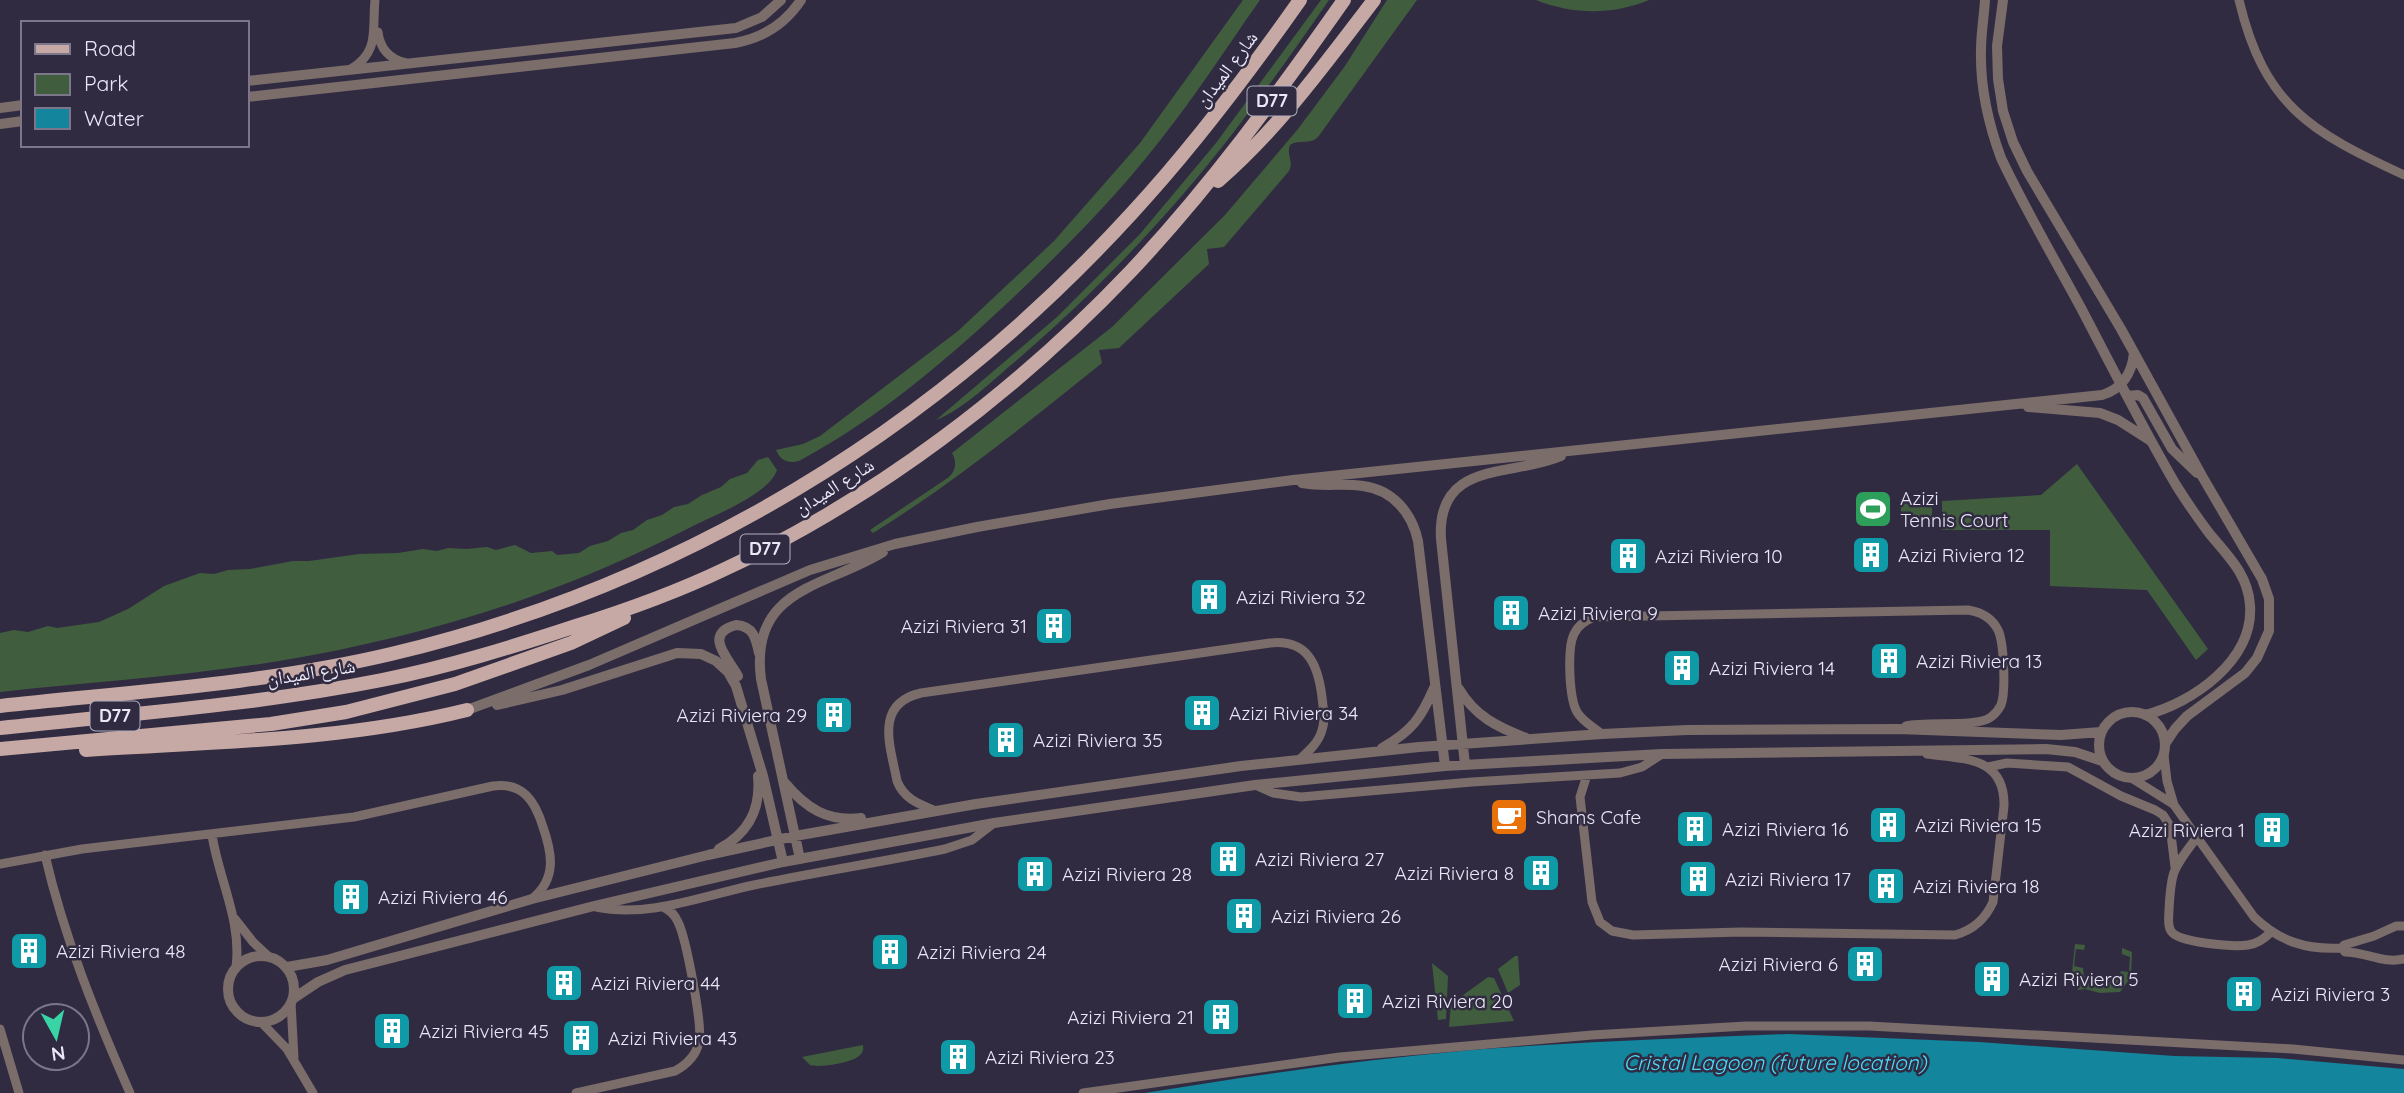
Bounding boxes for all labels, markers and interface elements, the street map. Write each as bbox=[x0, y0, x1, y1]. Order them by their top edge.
legend bbox=[21, 21, 248, 147]
street label: شارع الميدان bbox=[1190, 26, 1262, 112]
text: Road bbox=[84, 35, 136, 61]
text: Park bbox=[84, 70, 128, 96]
road number: D77 bbox=[1248, 86, 1296, 116]
text: Water bbox=[84, 105, 144, 131]
street label: شارع الميدان bbox=[790, 452, 878, 520]
place label: Azizi Tennis Court bbox=[1900, 486, 2009, 532]
sports icon: Azizi Tennis Court bbox=[1852, 488, 1894, 530]
road number: D77 bbox=[740, 534, 790, 564]
building icon: Azizi Riviera 12 bbox=[1850, 534, 1892, 576]
building icon: Azizi Riviera 10 bbox=[1607, 535, 1649, 577]
place label: Azizi Riviera 12 bbox=[1898, 543, 2025, 567]
place label: Azizi Riviera 10 bbox=[1655, 544, 1783, 568]
building icon: Azizi Riviera 32 bbox=[1188, 576, 1230, 618]
place label: Azizi Riviera 32 bbox=[1236, 585, 1366, 609]
building icon: Azizi Riviera 9 bbox=[1490, 592, 1532, 634]
place label: Azizi Riviera 9 bbox=[1538, 601, 1658, 625]
building icon: Azizi Riviera 31 bbox=[1033, 605, 1075, 647]
place label: Azizi Riviera 31 bbox=[901, 614, 1027, 638]
building icon: Azizi Riviera 13 bbox=[1868, 640, 1910, 682]
building icon: Azizi Riviera 14 bbox=[1661, 647, 1703, 689]
place label: Azizi Riviera 13 bbox=[1916, 649, 2042, 673]
street label: شارع الميدان bbox=[265, 653, 357, 691]
place label: Azizi Riviera 14 bbox=[1709, 656, 1835, 680]
building icon: Azizi Riviera 34 bbox=[1181, 692, 1223, 734]
building icon: Azizi Riviera 29 bbox=[813, 694, 855, 736]
place label: Azizi Riviera 34 bbox=[1229, 701, 1358, 725]
road number: D77 bbox=[90, 702, 140, 730]
place label: Azizi Riviera 29 bbox=[677, 703, 807, 727]
building icon: Azizi Riviera 35 bbox=[985, 719, 1027, 761]
place label: Azizi Riviera 35 bbox=[1033, 728, 1163, 752]
cafe icon: Shams Cafe bbox=[1488, 796, 1530, 838]
building icon: Azizi Riviera 15 bbox=[1867, 804, 1909, 846]
place label: Shams Cafe bbox=[1536, 805, 1641, 829]
building icon: Azizi Riviera 16 bbox=[1674, 808, 1716, 850]
building icon: Azizi Riviera 1 bbox=[2251, 809, 2293, 851]
place label: Azizi Riviera 15 bbox=[1915, 813, 2042, 837]
place label: Azizi Riviera 16 bbox=[1722, 817, 1849, 841]
place label: Azizi Riviera 1 bbox=[2129, 818, 2245, 842]
building icon: Azizi Riviera 27 bbox=[1207, 838, 1249, 880]
place label: Azizi Riviera 27 bbox=[1255, 847, 1384, 871]
building icon: Azizi Riviera 8 bbox=[1520, 852, 1562, 894]
building icon: Azizi Riviera 28 bbox=[1014, 853, 1056, 895]
building icon: Azizi Riviera 17 bbox=[1677, 858, 1719, 900]
place label: Azizi Riviera 8 bbox=[1394, 861, 1514, 885]
place label: Azizi Riviera 28 bbox=[1062, 862, 1192, 886]
building icon: Azizi Riviera 18 bbox=[1865, 865, 1907, 907]
place label: Azizi Riviera 17 bbox=[1725, 867, 1851, 891]
place label: Azizi Riviera 18 bbox=[1913, 874, 2040, 898]
building icon: Azizi Riviera 46 bbox=[330, 876, 372, 918]
place label: Azizi Riviera 46 bbox=[378, 885, 508, 909]
building icon: Azizi Riviera 26 bbox=[1223, 895, 1265, 937]
place label: Azizi Riviera 26 bbox=[1271, 904, 1401, 928]
building icon: Azizi Riviera 48 bbox=[8, 930, 50, 972]
building icon: Azizi Riviera 24 bbox=[869, 931, 911, 973]
place label: Azizi Riviera 48 bbox=[56, 939, 186, 963]
place label: Azizi Riviera 24 bbox=[917, 940, 1047, 964]
building icon: Azizi Riviera 6 bbox=[1844, 943, 1886, 985]
place label: Azizi Riviera 6 bbox=[1719, 952, 1838, 976]
building icon: Azizi Riviera 5 bbox=[1971, 958, 2013, 1000]
building icon: Azizi Riviera 44 bbox=[543, 962, 585, 1004]
place label: Azizi Riviera 5 bbox=[2019, 967, 2139, 991]
place label: Azizi Riviera 44 bbox=[591, 971, 720, 995]
building icon: Azizi Riviera 3 bbox=[2223, 973, 2265, 1015]
building icon: Azizi Riviera 20 bbox=[1334, 980, 1376, 1022]
place label: Azizi Riviera 3 bbox=[2271, 982, 2390, 1006]
place label: Azizi Riviera 20 bbox=[1382, 989, 1513, 1013]
building icon: Azizi Riviera 21 bbox=[1200, 996, 1242, 1038]
north arrow bbox=[21, 1002, 91, 1072]
place label: Azizi Riviera 21 bbox=[1067, 1005, 1194, 1029]
building icon: Azizi Riviera 45 bbox=[371, 1010, 413, 1052]
building icon: Azizi Riviera 43 bbox=[560, 1017, 602, 1059]
place label: Azizi Riviera 45 bbox=[419, 1019, 549, 1043]
place label: Azizi Riviera 43 bbox=[608, 1026, 737, 1050]
building icon: Azizi Riviera 23 bbox=[937, 1036, 979, 1078]
text: N bbox=[50, 1041, 67, 1067]
place label: Azizi Riviera 23 bbox=[985, 1045, 1115, 1069]
water label: Cristal Lagoon (future location) bbox=[1623, 1049, 1928, 1075]

